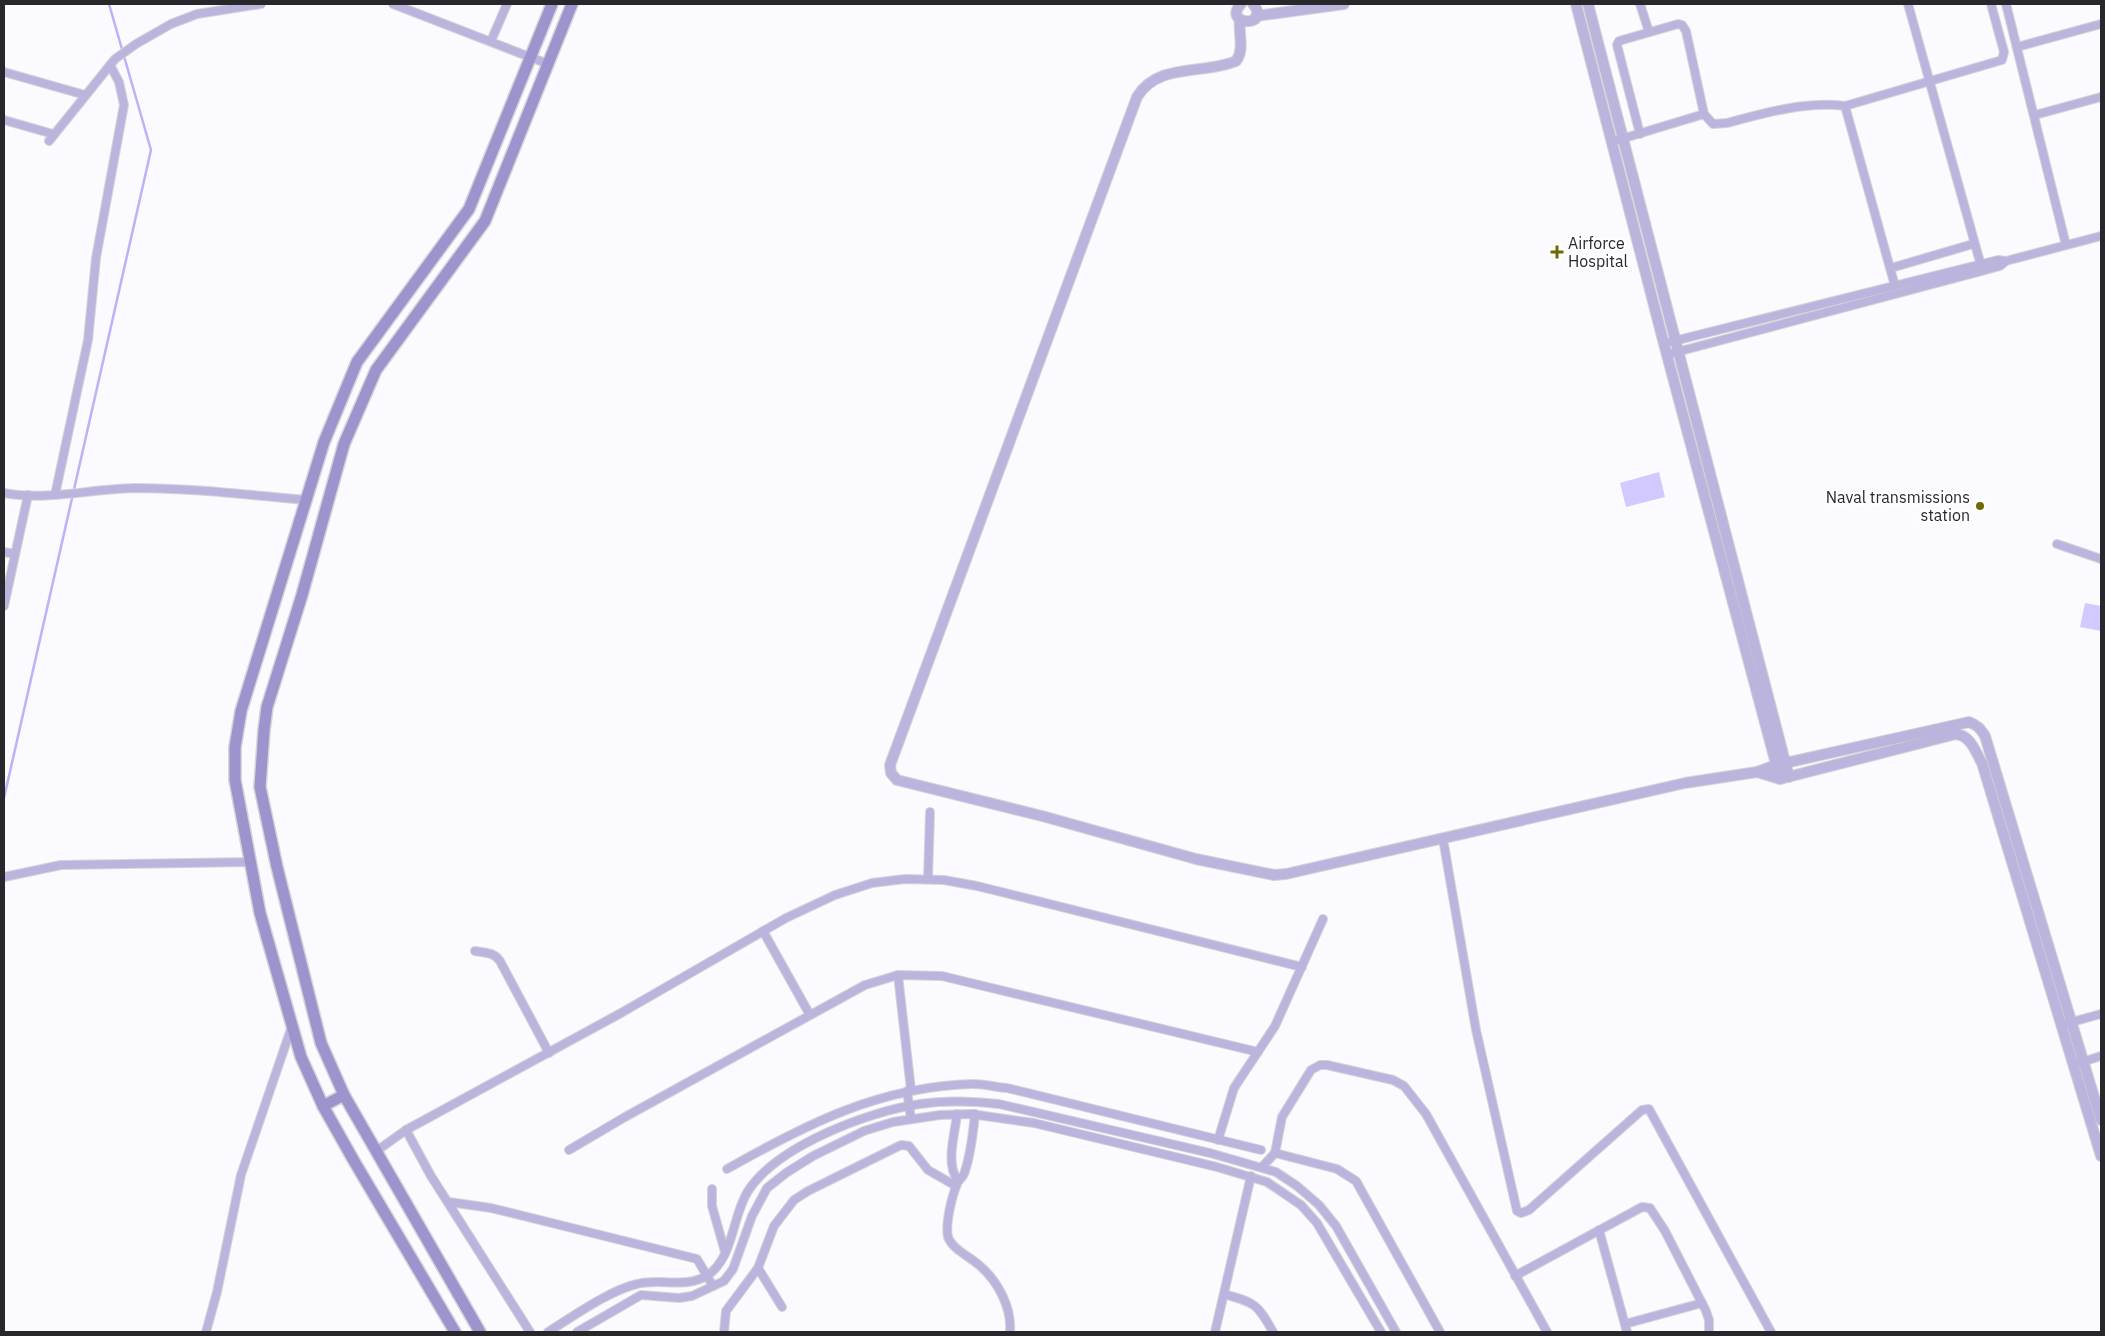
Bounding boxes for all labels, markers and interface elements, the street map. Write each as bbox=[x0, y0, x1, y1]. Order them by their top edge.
place label: Airforce Hospital bbox=[1568, 233, 1628, 271]
marker: Airforce Hospital bbox=[1550, 245, 1564, 259]
place label: Naval transmissions station bbox=[1826, 487, 1970, 525]
marker: Naval transmissions station bbox=[1974, 500, 1986, 512]

